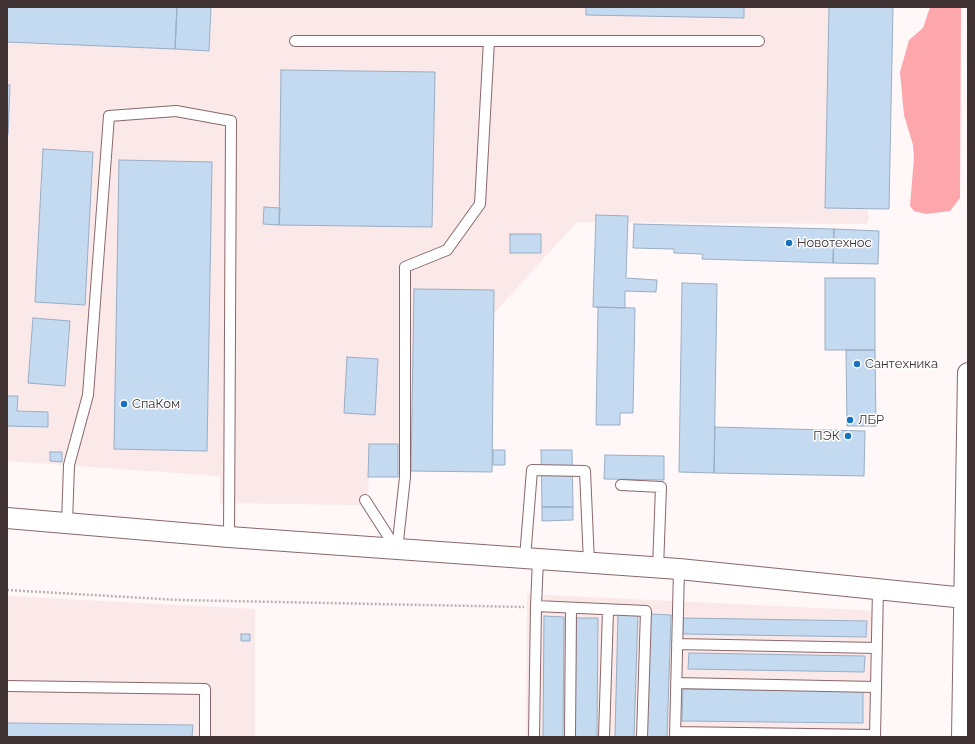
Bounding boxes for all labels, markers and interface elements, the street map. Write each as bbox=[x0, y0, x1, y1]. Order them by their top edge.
place label: Новотехнос bbox=[797, 235, 872, 251]
marker: Новотехнос bbox=[784, 238, 794, 248]
place label: Сантехника bbox=[865, 356, 938, 372]
marker: Сантехника bbox=[852, 359, 862, 369]
place label: СпаКом bbox=[132, 396, 180, 412]
marker: СпаКом bbox=[119, 399, 129, 409]
place label: ЛБР bbox=[858, 412, 884, 428]
marker: ЛБР bbox=[845, 415, 855, 425]
place label: ПЭК bbox=[813, 428, 840, 444]
marker: ПЭК bbox=[843, 431, 853, 441]

